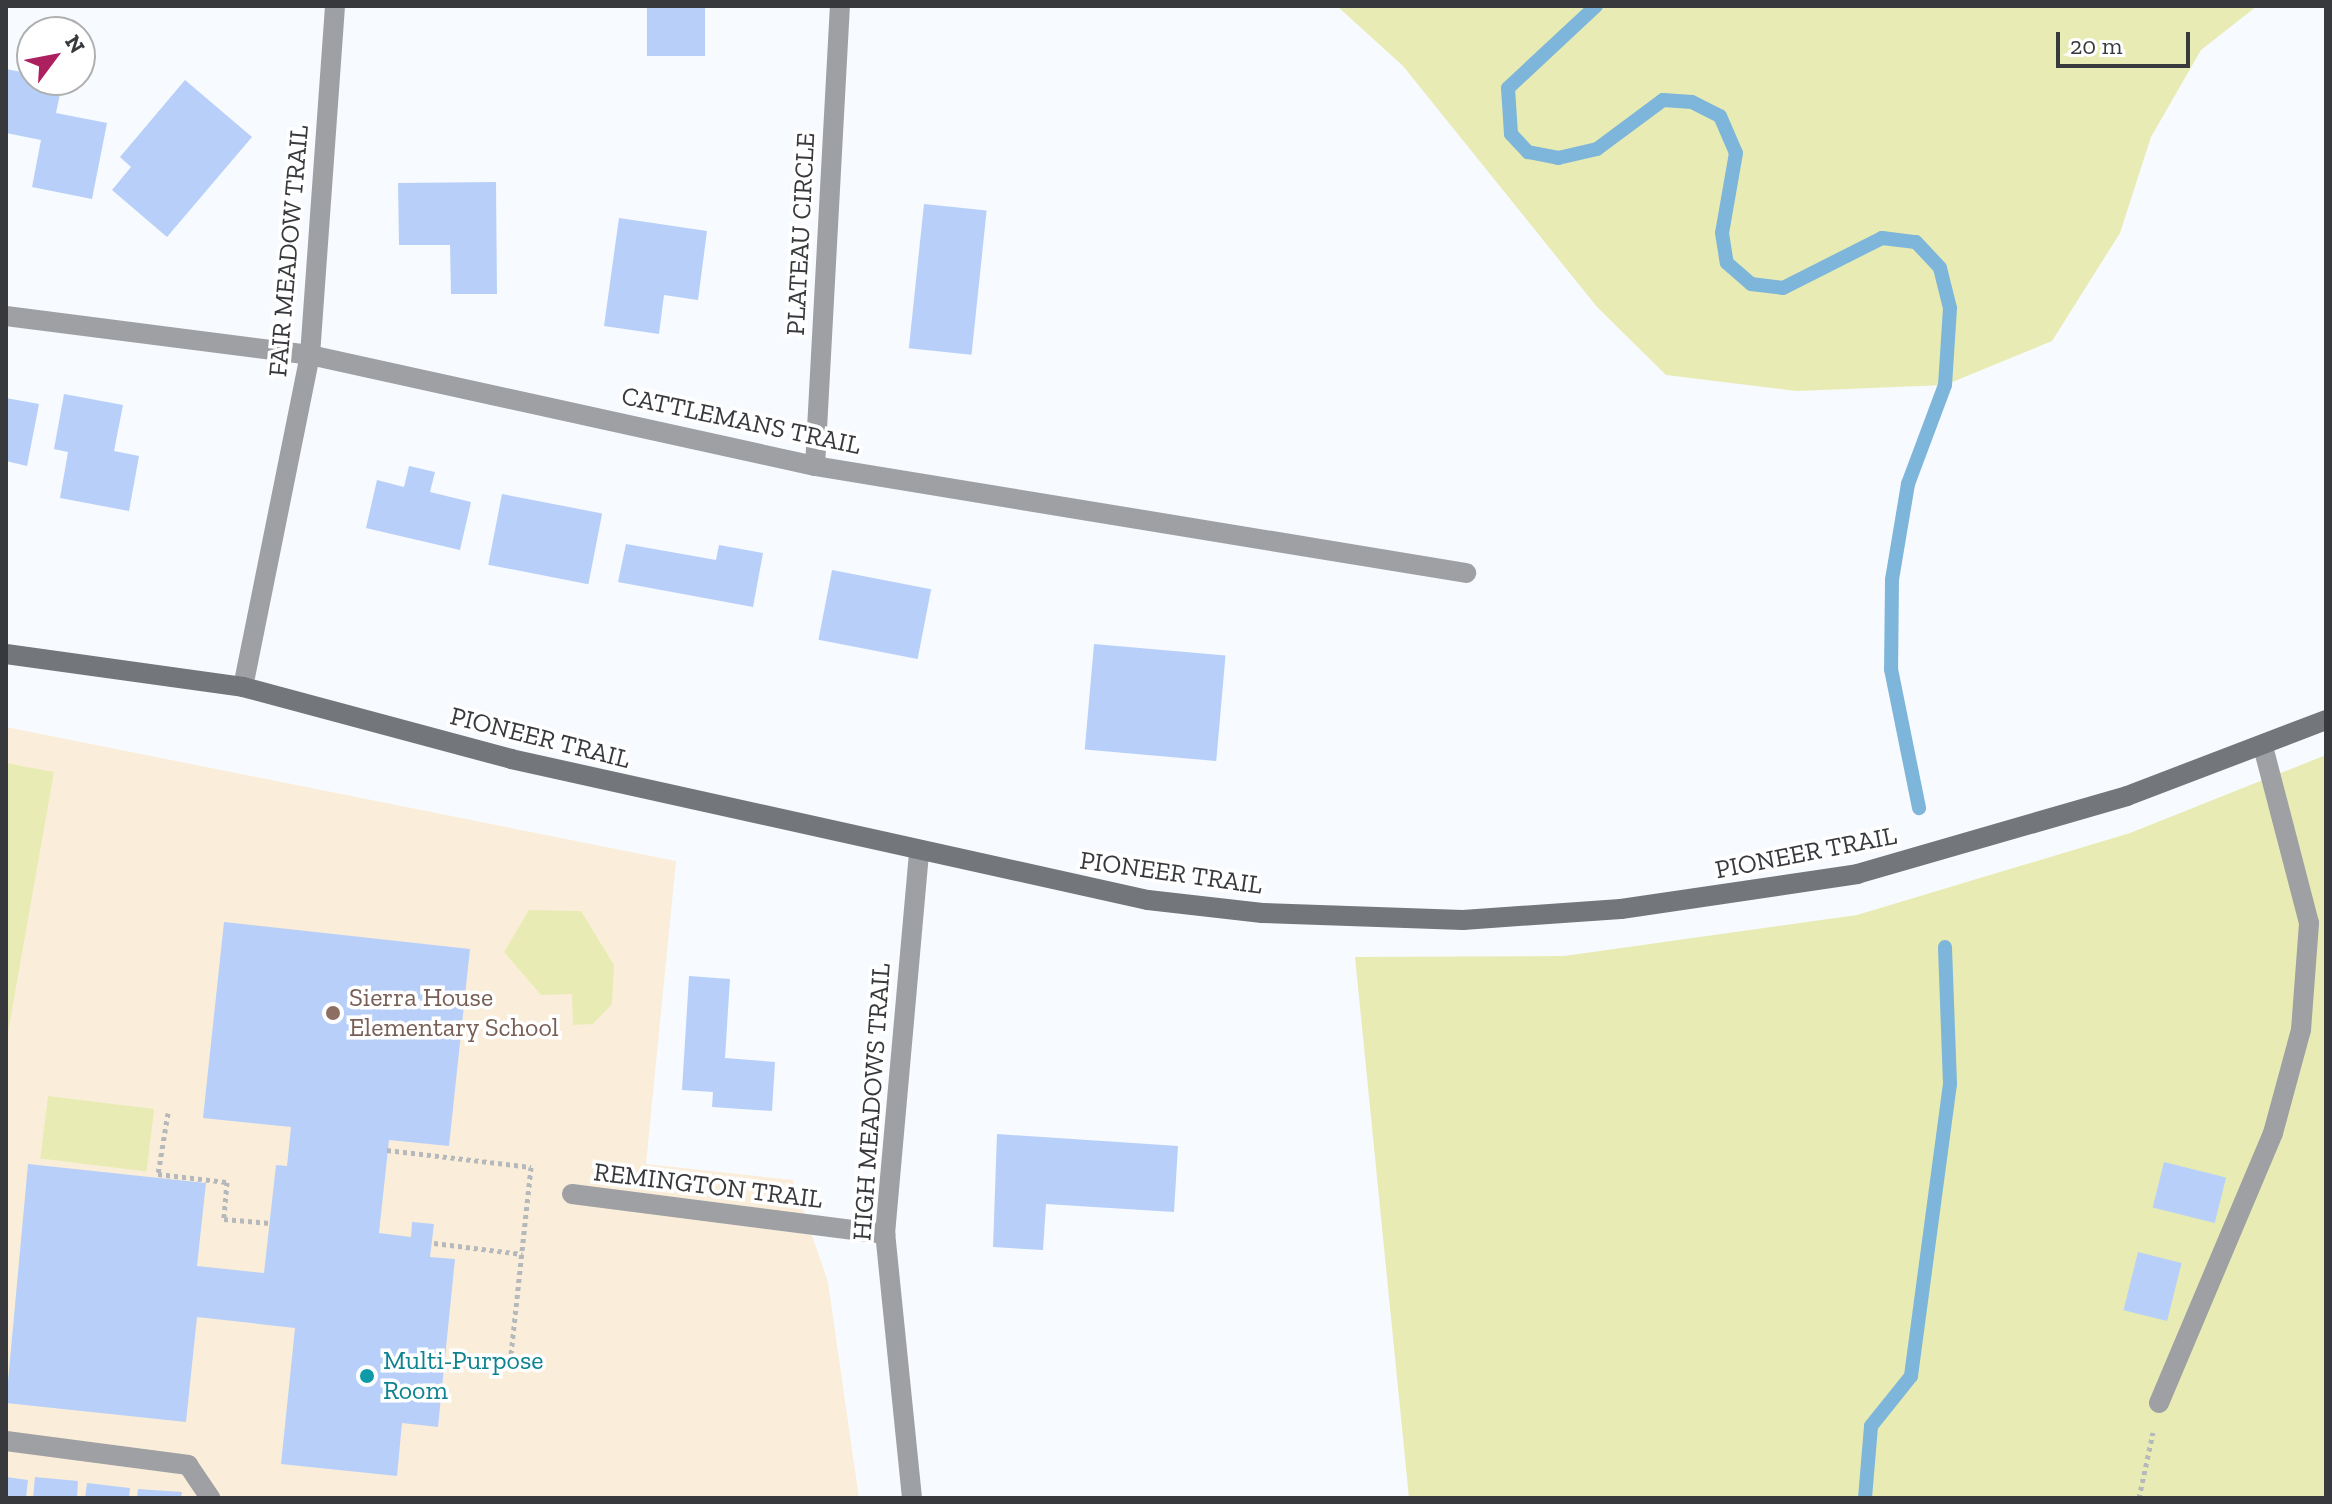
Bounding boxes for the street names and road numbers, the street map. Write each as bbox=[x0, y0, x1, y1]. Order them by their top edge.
street label: FAIR MEADOW TRAIL bbox=[262, 123, 316, 379]
street label: PLATEAU CIRCLE bbox=[780, 132, 822, 336]
street label: CATTLEMANS TRAIL bbox=[618, 380, 864, 462]
street label: PIONEER TRAIL bbox=[447, 701, 633, 775]
street label: PIONEER TRAIL bbox=[1712, 820, 1900, 886]
street label: PIONEER TRAIL bbox=[1077, 845, 1265, 901]
street label: HIGH MEADOWS TRAIL bbox=[847, 962, 897, 1242]
street label: REMINGTON TRAIL bbox=[592, 1156, 824, 1216]

